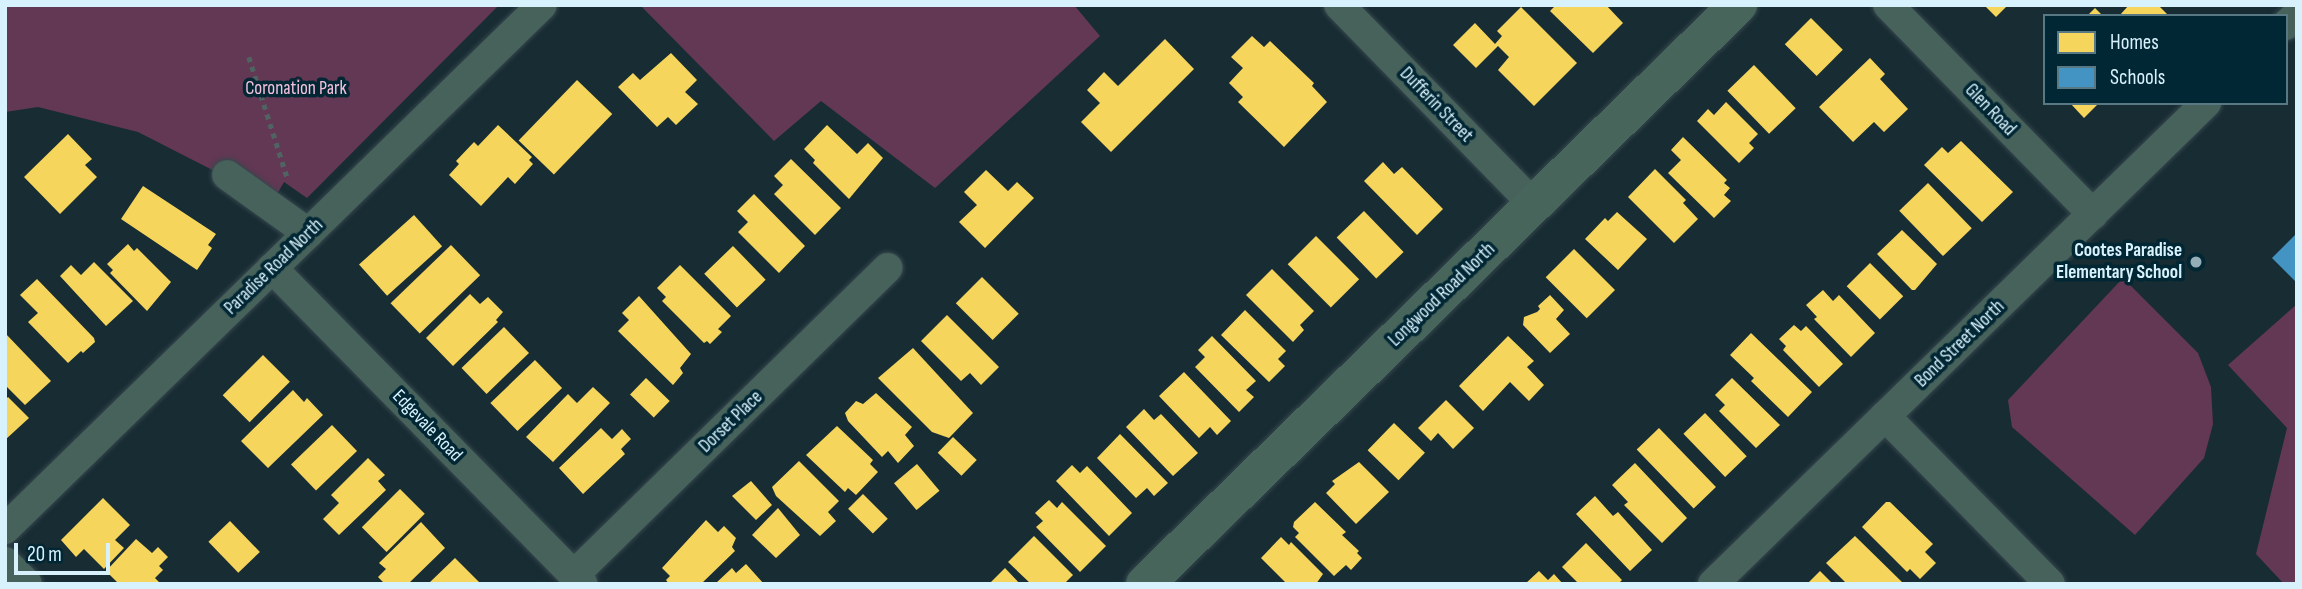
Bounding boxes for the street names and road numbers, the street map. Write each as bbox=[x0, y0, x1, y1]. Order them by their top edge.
street label: Dufferin Street bbox=[1395, 63, 1477, 147]
street label: Glen Road bbox=[1960, 79, 2020, 141]
street label: Paradise Road North bbox=[220, 214, 328, 320]
street label: Longwood Road North bbox=[1384, 238, 1500, 352]
street label: Bond Street North bbox=[1910, 296, 2010, 392]
street label: Edgevale Road bbox=[387, 385, 467, 467]
street label: Dorset Place bbox=[694, 386, 768, 458]

